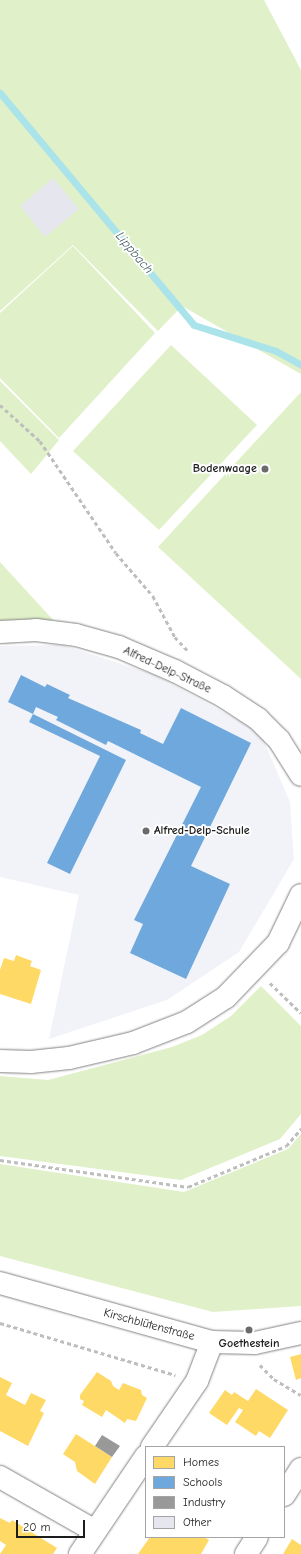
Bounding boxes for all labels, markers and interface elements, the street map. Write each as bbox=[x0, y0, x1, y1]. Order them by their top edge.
water label: Lippbach bbox=[112, 229, 156, 277]
place label: Bodenwaage bbox=[193, 462, 257, 476]
marker: Bodenwaage bbox=[260, 464, 270, 474]
street label: Alfred-Delp-Straße bbox=[121, 643, 213, 697]
place label: Alfred-Delp-Schule bbox=[154, 824, 250, 838]
marker: Alfred-Delp-Schule bbox=[141, 826, 151, 836]
street label: Kirschblütenstraße bbox=[102, 1306, 196, 1344]
marker: Goethestein bbox=[244, 1325, 254, 1335]
place label: Goethestein bbox=[219, 1337, 279, 1351]
legend bbox=[145, 1446, 285, 1538]
text: Homes bbox=[183, 1455, 219, 1469]
text: Schools bbox=[183, 1475, 222, 1489]
text: Industry bbox=[183, 1495, 225, 1509]
scale bar bbox=[18, 1512, 87, 1538]
text: Other bbox=[183, 1515, 211, 1529]
text: 20 m bbox=[23, 1520, 51, 1534]

